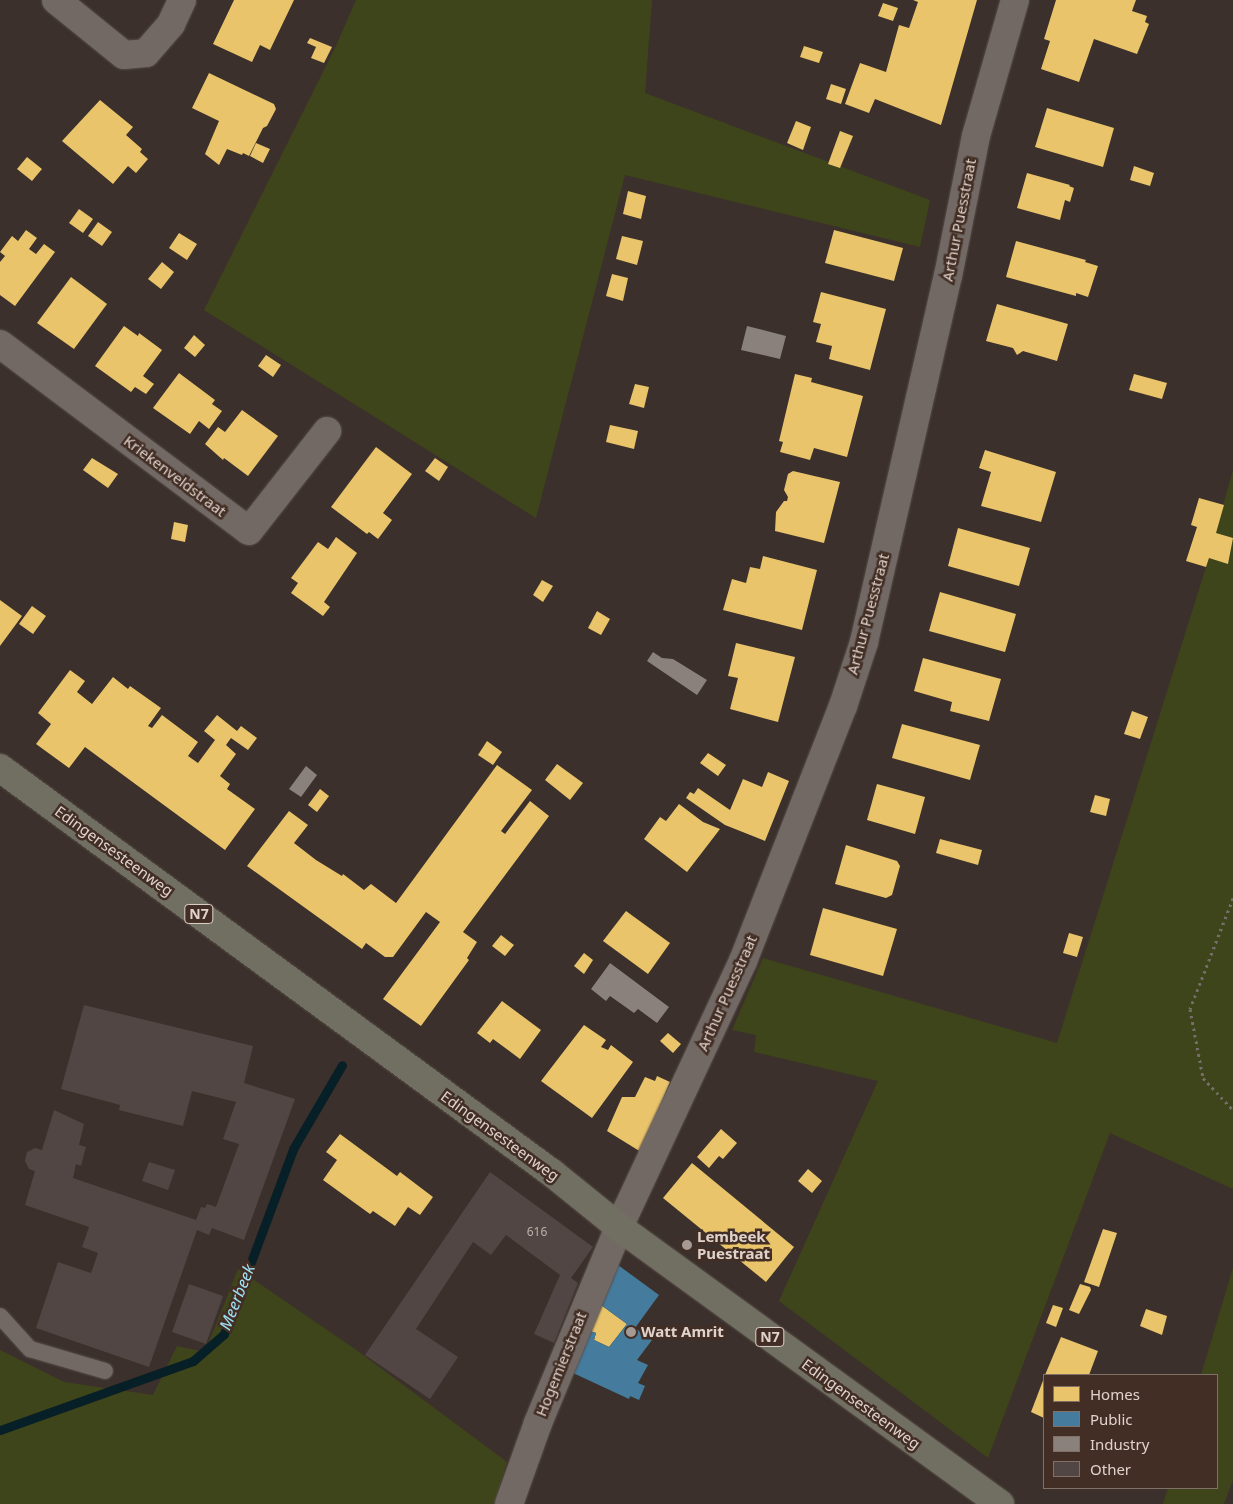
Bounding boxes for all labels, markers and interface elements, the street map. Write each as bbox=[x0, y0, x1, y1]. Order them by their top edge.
street label: Arthur Puesstraat bbox=[938, 157, 980, 283]
street label: Kriekenveldstraat bbox=[120, 432, 230, 520]
street label: Arthur Puesstraat bbox=[843, 552, 893, 676]
street label: Edingensesteenweg bbox=[51, 802, 177, 900]
road number: N7 bbox=[184, 902, 214, 926]
street label: Arthur Puesstraat bbox=[693, 932, 761, 1054]
street label: Edingensesteenweg bbox=[437, 1087, 563, 1185]
house number: 616 bbox=[527, 1225, 547, 1239]
place label: Lembeek Puestraat bbox=[697, 1227, 770, 1262]
marker: Lembeek Puestraat bbox=[681, 1239, 693, 1251]
water label: Meerbeek bbox=[215, 1261, 259, 1333]
street label: Hogemierstraat bbox=[532, 1309, 590, 1419]
place label: Watt Amrit bbox=[641, 1323, 724, 1341]
road number: N7 bbox=[755, 1325, 785, 1348]
marker: Watt Amrit bbox=[625, 1326, 637, 1338]
street label: Edingensesteenweg bbox=[798, 1355, 924, 1453]
legend bbox=[1043, 1374, 1218, 1489]
text: Homes bbox=[1090, 1384, 1140, 1404]
text: Public bbox=[1090, 1409, 1133, 1429]
text: Industry bbox=[1090, 1434, 1149, 1454]
text: Other bbox=[1090, 1459, 1131, 1479]

